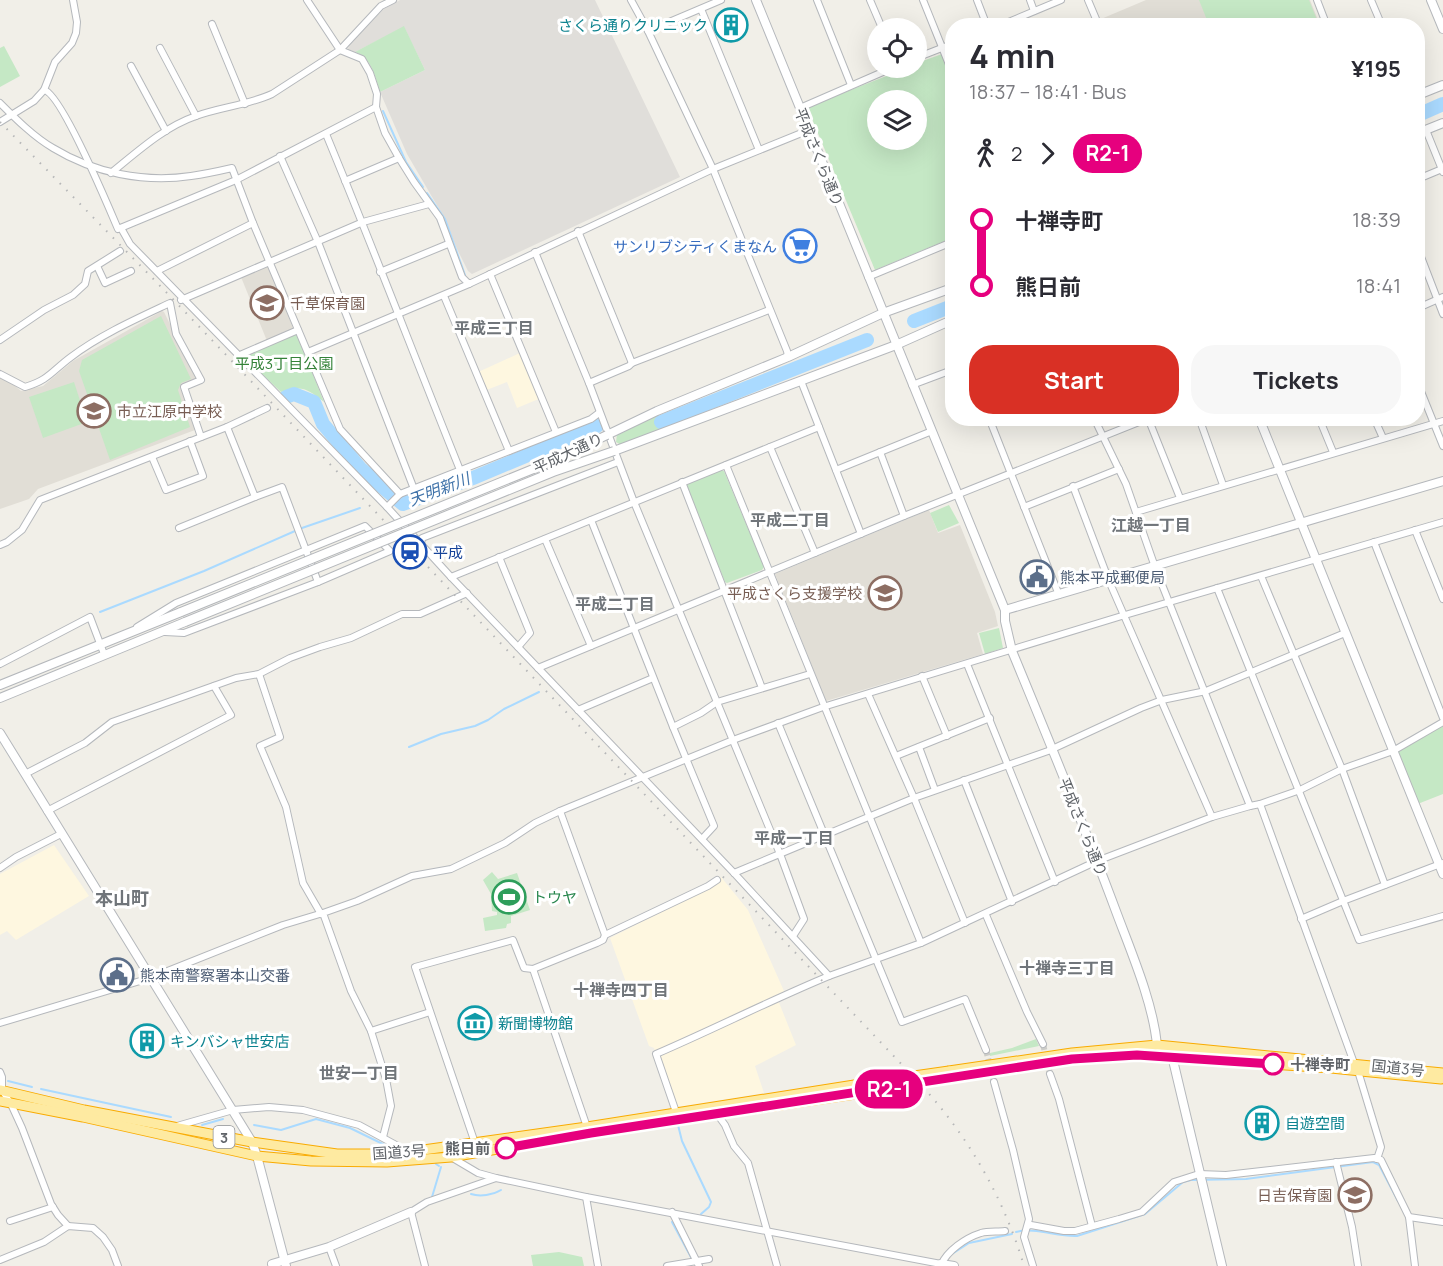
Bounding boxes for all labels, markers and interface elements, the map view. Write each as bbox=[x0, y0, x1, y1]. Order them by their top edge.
building icon: さくら通りクリニック bbox=[713, 7, 749, 43]
place label: さくら通りクリニック bbox=[558, 15, 708, 36]
map controls bbox=[867, 18, 927, 150]
button: locate bbox=[867, 18, 927, 78]
text: 4 min bbox=[969, 33, 1055, 78]
text: ¥195 bbox=[1351, 54, 1401, 84]
text: 18:37 – 18:41 · Bus bbox=[969, 78, 1126, 105]
button: layers bbox=[867, 90, 927, 150]
street label: 平成さくら通り bbox=[790, 104, 848, 210]
icon: walk bbox=[969, 137, 1002, 170]
icon: forward bbox=[1031, 137, 1064, 170]
text: R2-1 bbox=[1085, 139, 1130, 167]
text: 2 bbox=[1011, 140, 1022, 167]
text: 十禅寺町 bbox=[1015, 206, 1103, 236]
text: 18:39 bbox=[1352, 206, 1401, 233]
supermarket icon: サンリブシティくまなん bbox=[782, 228, 818, 264]
place label: サンリブシティくまなん bbox=[613, 236, 777, 257]
text: 熊日前 bbox=[1015, 272, 1081, 302]
text: 18:41 bbox=[1356, 272, 1401, 299]
school or university icon: 千草保育園 bbox=[249, 285, 285, 321]
place label: 千草保育園 bbox=[290, 293, 365, 314]
district label: 平成三丁目 bbox=[454, 317, 534, 339]
button: Start bbox=[969, 345, 1179, 414]
button: Tickets bbox=[1191, 345, 1401, 414]
park label: 平成3丁目公園 bbox=[235, 353, 333, 374]
school or university icon: 市立江原中学校 bbox=[76, 393, 112, 429]
place label: 市立江原中学校 bbox=[117, 401, 222, 422]
street label: 平成大通り bbox=[530, 428, 606, 478]
water label: 天明新川 bbox=[405, 467, 475, 511]
district label: 平成二丁目 bbox=[750, 509, 830, 531]
district label: 江越一丁目 bbox=[1111, 514, 1191, 536]
station icon: 平成 bbox=[392, 534, 428, 570]
place label: 平成 bbox=[433, 542, 463, 563]
public building icon: 熊本平成郵便局 bbox=[1019, 559, 1055, 595]
place label: 熊本平成郵便局 bbox=[1060, 567, 1165, 588]
school or university icon: 平成さくら支援学校 bbox=[867, 575, 903, 611]
place label: 平成さくら支援学校 bbox=[727, 583, 862, 604]
district label: 平成二丁目 bbox=[575, 593, 655, 615]
street label: 平成さくら通り bbox=[1054, 774, 1112, 880]
district label: 平成一丁目 bbox=[754, 827, 834, 849]
sports icon: トウヤ bbox=[491, 879, 527, 915]
district label: 本山町 bbox=[95, 886, 149, 910]
place label: トウヤ bbox=[532, 887, 577, 908]
public building icon: 熊本南警察署本山交番 bbox=[99, 957, 135, 993]
district label: 十禅寺三丁目 bbox=[1019, 957, 1115, 979]
place label: 熊本南警察署本山交番 bbox=[140, 965, 290, 986]
district label: 十禅寺四丁目 bbox=[573, 979, 669, 1001]
museum icon: 新聞博物館 bbox=[457, 1005, 493, 1041]
place label: 新聞博物館 bbox=[498, 1013, 573, 1034]
building icon: キンバシャ世安店 bbox=[129, 1023, 165, 1059]
place label: キンバシャ世安店 bbox=[170, 1031, 290, 1052]
marker: 十禅寺町 bbox=[1262, 1053, 1284, 1075]
place label: 十禅寺町 bbox=[1290, 1054, 1350, 1075]
street label: 国道3号 bbox=[1370, 1055, 1426, 1081]
district label: 世安一丁目 bbox=[319, 1062, 399, 1084]
line badge: R2-1 bbox=[847, 1070, 931, 1108]
text: R2-1 bbox=[867, 1075, 911, 1103]
building icon: 自遊空間 bbox=[1244, 1105, 1280, 1141]
place label: 自遊空間 bbox=[1285, 1113, 1345, 1134]
road number: 3 bbox=[214, 1126, 234, 1148]
marker: 熊日前 bbox=[495, 1137, 517, 1159]
place label: 熊日前 bbox=[445, 1138, 490, 1159]
street label: 国道3号 bbox=[372, 1140, 426, 1164]
school or university icon: 日吉保育園 bbox=[1337, 1177, 1373, 1213]
place label: 日吉保育園 bbox=[1257, 1185, 1332, 1206]

